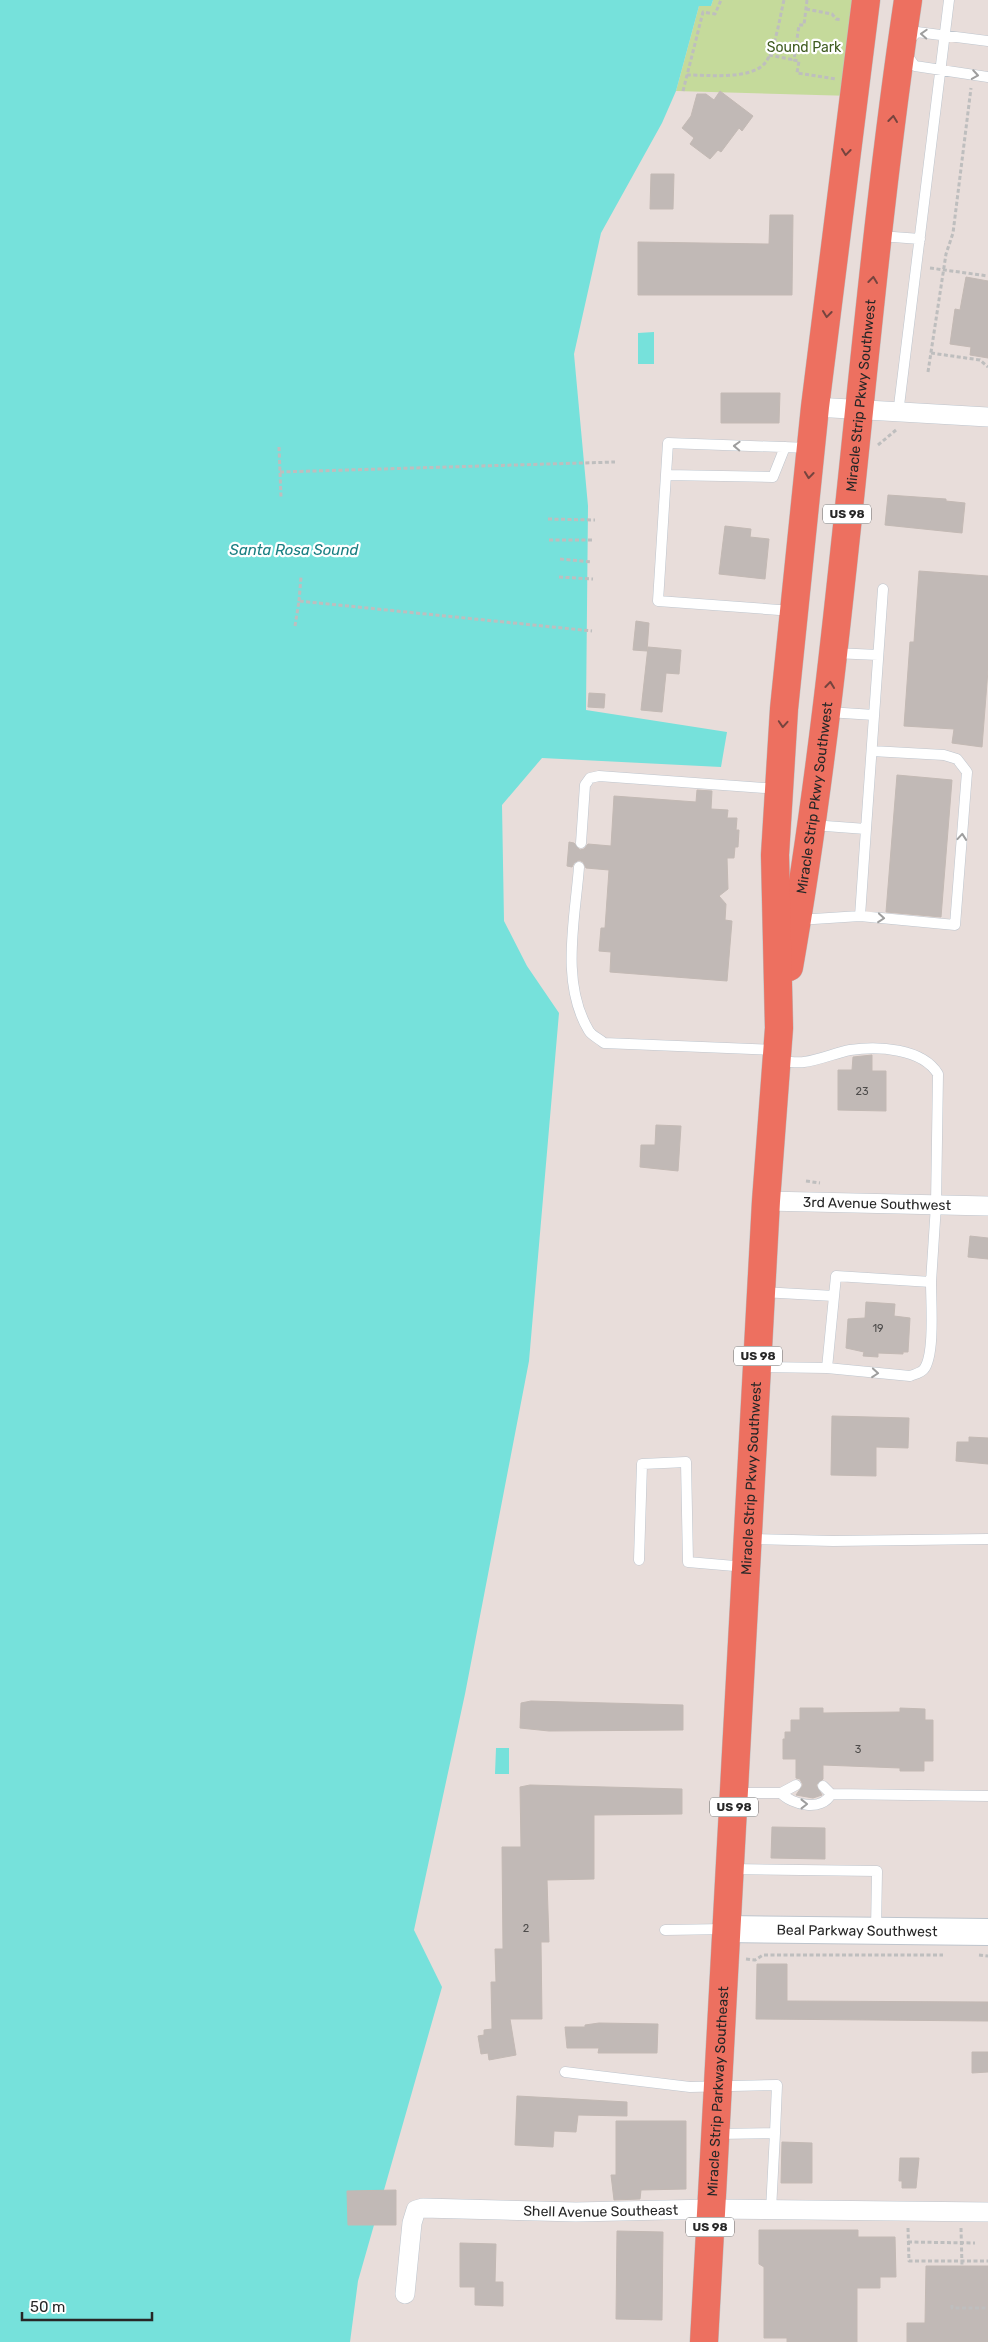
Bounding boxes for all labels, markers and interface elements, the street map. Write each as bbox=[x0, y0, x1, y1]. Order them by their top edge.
one-way arrow bbox=[920, 28, 928, 39]
park label: Sound Park bbox=[767, 39, 842, 56]
one-way arrow bbox=[971, 69, 979, 80]
one-way arrow bbox=[887, 114, 898, 122]
one-way arrow bbox=[841, 149, 852, 157]
one-way arrow bbox=[867, 276, 878, 284]
street label: Miracle Strip Pkwy Southwest bbox=[842, 298, 879, 493]
one-way arrow bbox=[822, 310, 833, 318]
one-way arrow bbox=[732, 440, 740, 451]
one-way arrow bbox=[804, 472, 815, 480]
road number: US 98 bbox=[823, 504, 871, 524]
water label: Santa Rosa Sound bbox=[230, 541, 359, 559]
one-way arrow bbox=[824, 681, 835, 689]
street label: Miracle Strip Pkwy Southwest bbox=[793, 701, 836, 895]
one-way arrow bbox=[778, 720, 789, 728]
one-way arrow bbox=[956, 832, 967, 840]
one-way arrow bbox=[877, 912, 885, 923]
house number: 23 bbox=[855, 1085, 869, 1098]
street label: 3rd Avenue Southwest bbox=[803, 1193, 952, 1214]
house number: 19 bbox=[872, 1322, 884, 1335]
road number: US 98 bbox=[734, 1346, 782, 1365]
one-way arrow bbox=[872, 1367, 880, 1378]
street label: Miracle Strip Pkwy Southwest bbox=[737, 1381, 765, 1575]
house number: 3 bbox=[855, 1743, 862, 1756]
road number: US 98 bbox=[710, 1798, 758, 1816]
one-way arrow bbox=[800, 1799, 808, 1809]
street label: Beal Parkway Southwest bbox=[776, 1921, 938, 1940]
house number: 2 bbox=[523, 1922, 529, 1935]
street label: Miracle Strip Parkway Southeast bbox=[703, 1985, 732, 2197]
street label: Shell Avenue Southeast bbox=[523, 2201, 679, 2221]
road number: US 98 bbox=[686, 2218, 734, 2236]
scale bar bbox=[22, 2290, 152, 2322]
text: 50 m bbox=[30, 2298, 65, 2316]

